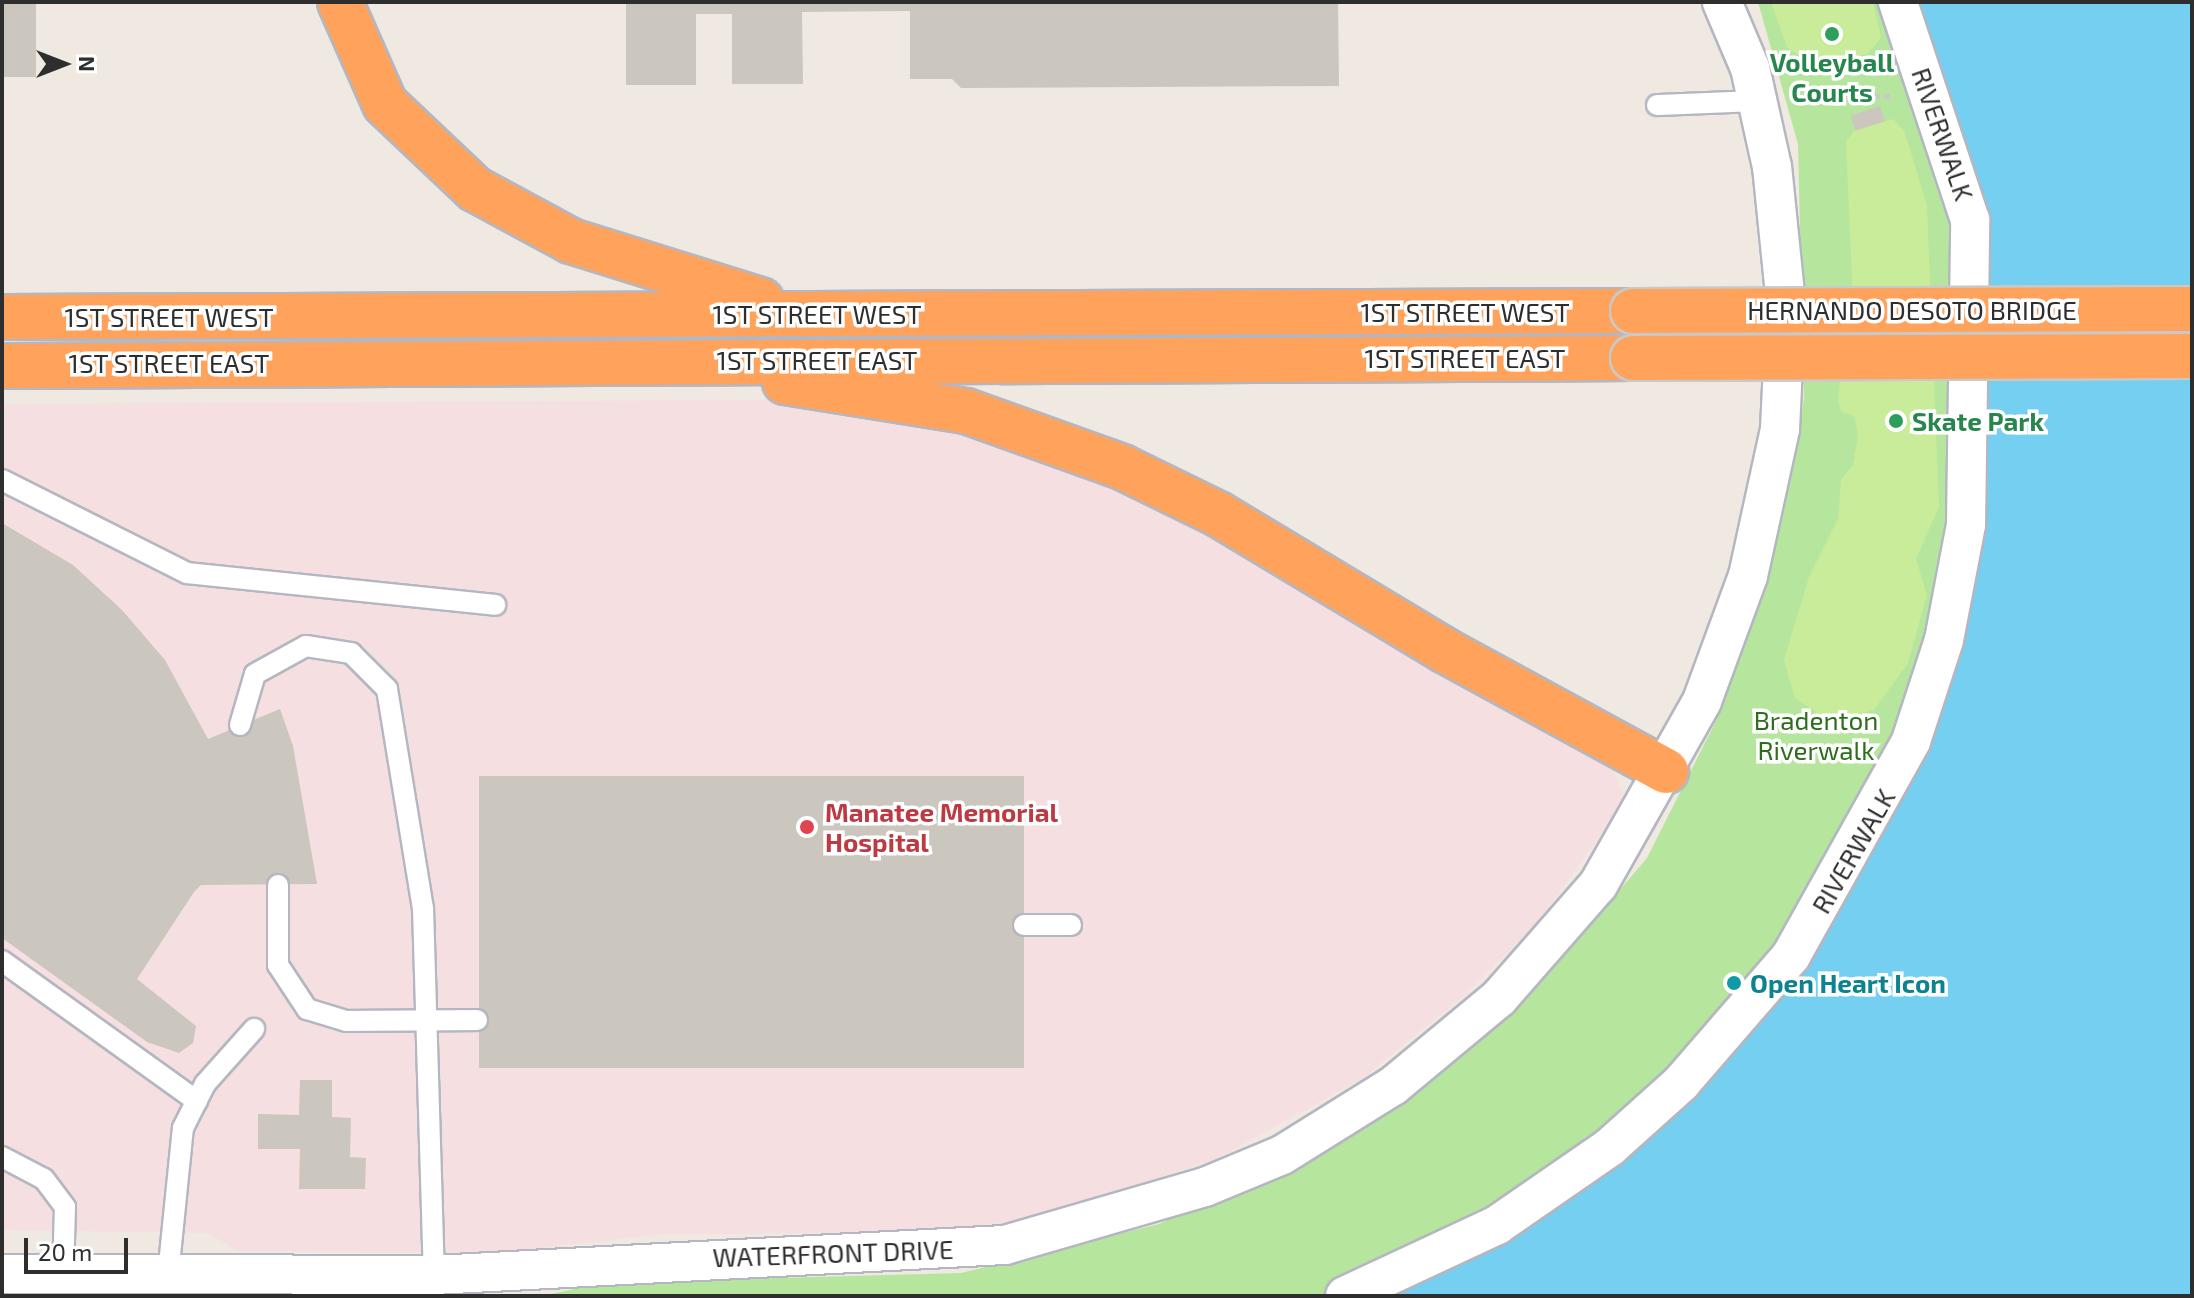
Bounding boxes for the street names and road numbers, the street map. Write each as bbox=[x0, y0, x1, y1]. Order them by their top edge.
street label: RIVERWALK bbox=[1906, 64, 1980, 204]
street label: HERNANDO DESOTO BRIDGE bbox=[1747, 294, 2077, 326]
street label: 1ST STREET WEST bbox=[1360, 296, 1570, 328]
street label: 1ST STREET WEST bbox=[712, 298, 922, 330]
street label: 1ST STREET WEST bbox=[64, 301, 274, 333]
street label: 1ST STREET EAST bbox=[1364, 342, 1566, 374]
street label: 1ST STREET EAST bbox=[716, 344, 918, 376]
street label: 1ST STREET EAST bbox=[68, 347, 270, 379]
street label: RIVERWALK bbox=[1805, 783, 1901, 919]
street label: WATERFRONT DRIVE bbox=[712, 1233, 954, 1273]

